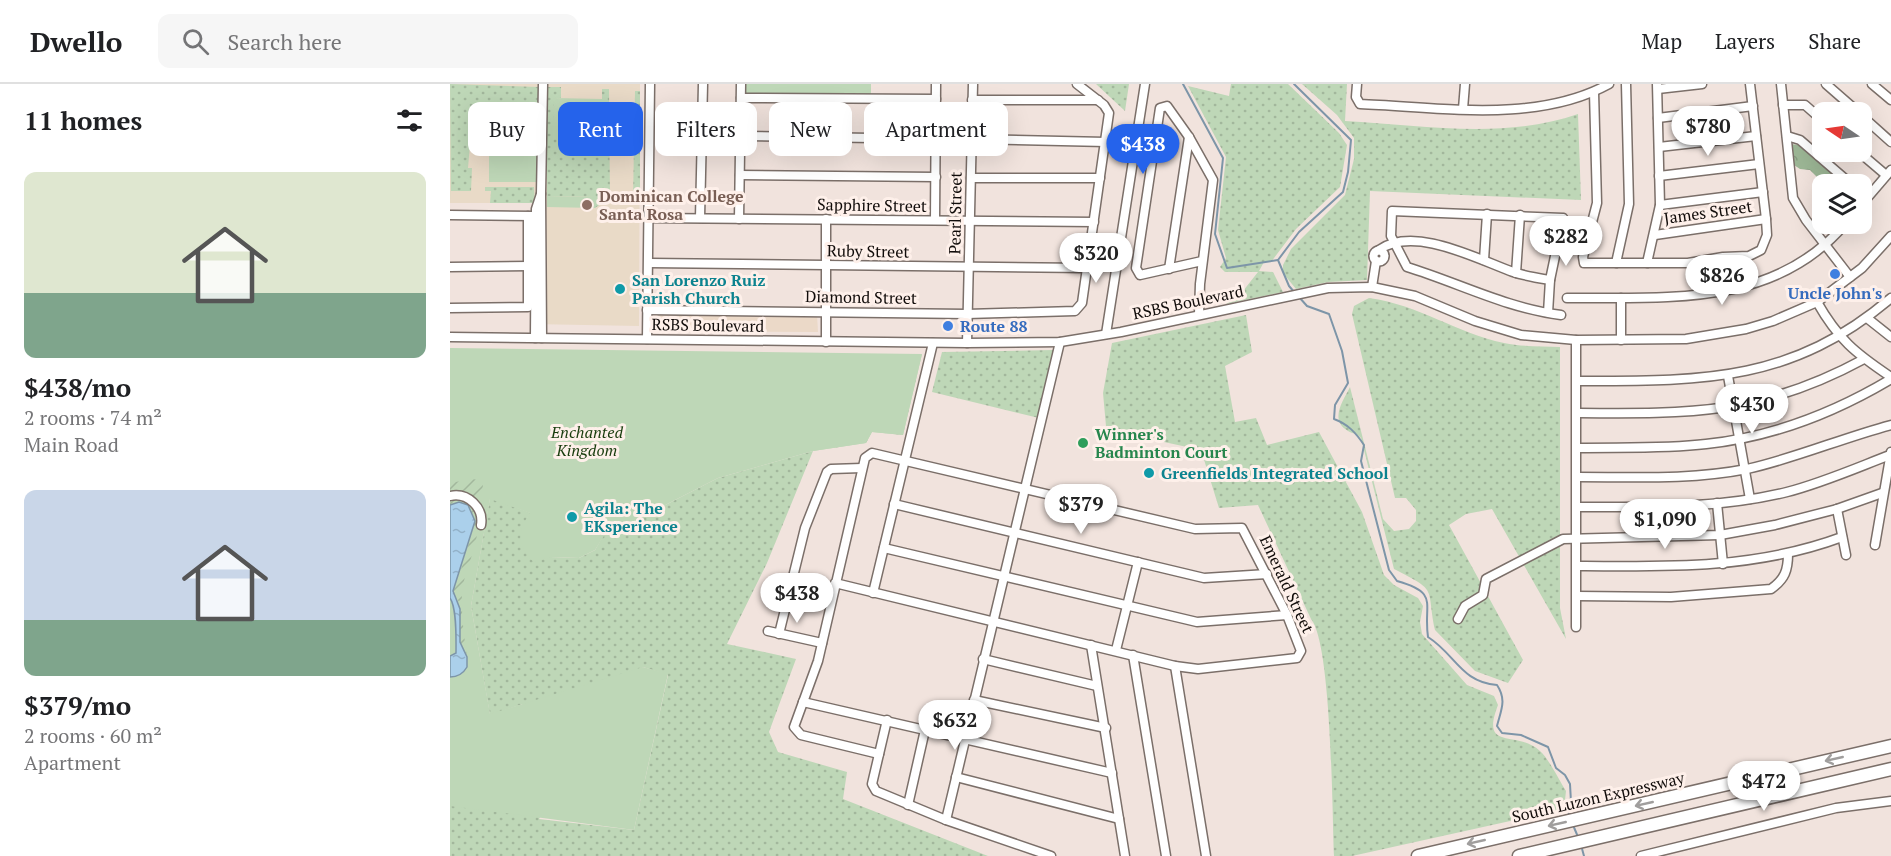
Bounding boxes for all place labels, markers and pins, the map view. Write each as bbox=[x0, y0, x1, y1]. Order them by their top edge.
pin: $780 bbox=[1672, 106, 1744, 157]
pin: $438 bbox=[1107, 124, 1179, 175]
place label: Dominican College Santa Rosa bbox=[599, 185, 744, 225]
marker: Dominican College Santa Rosa bbox=[580, 198, 594, 212]
pin: $282 bbox=[1530, 216, 1602, 267]
pin: $320 bbox=[1060, 233, 1132, 284]
pin: $826 bbox=[1686, 255, 1758, 306]
marker: Uncle John's bbox=[1828, 267, 1842, 281]
place label: San Lorenzo Ruiz Parish Church bbox=[632, 269, 766, 309]
marker: San Lorenzo Ruiz Parish Church bbox=[613, 282, 627, 296]
place label: Uncle John's bbox=[1788, 282, 1882, 304]
place label: Route 88 bbox=[960, 315, 1028, 337]
marker: Route 88 bbox=[941, 319, 955, 333]
pin: $430 bbox=[1716, 384, 1788, 435]
place label: Winner's Badminton Court bbox=[1095, 423, 1228, 463]
marker: Winner's Badminton Court bbox=[1076, 436, 1090, 450]
place label: Greenfields Integrated School bbox=[1161, 462, 1389, 484]
marker: Greenfields Integrated School bbox=[1142, 466, 1156, 480]
pin: $379 bbox=[1045, 484, 1117, 535]
place label: Agila: The EKsperience bbox=[584, 497, 678, 537]
pin: $1,090 bbox=[1616, 499, 1714, 550]
marker: Agila: The EKsperience bbox=[565, 510, 579, 524]
pin: $438 bbox=[761, 573, 833, 624]
pin: $632 bbox=[919, 700, 991, 751]
pin: $472 bbox=[1728, 761, 1800, 812]

